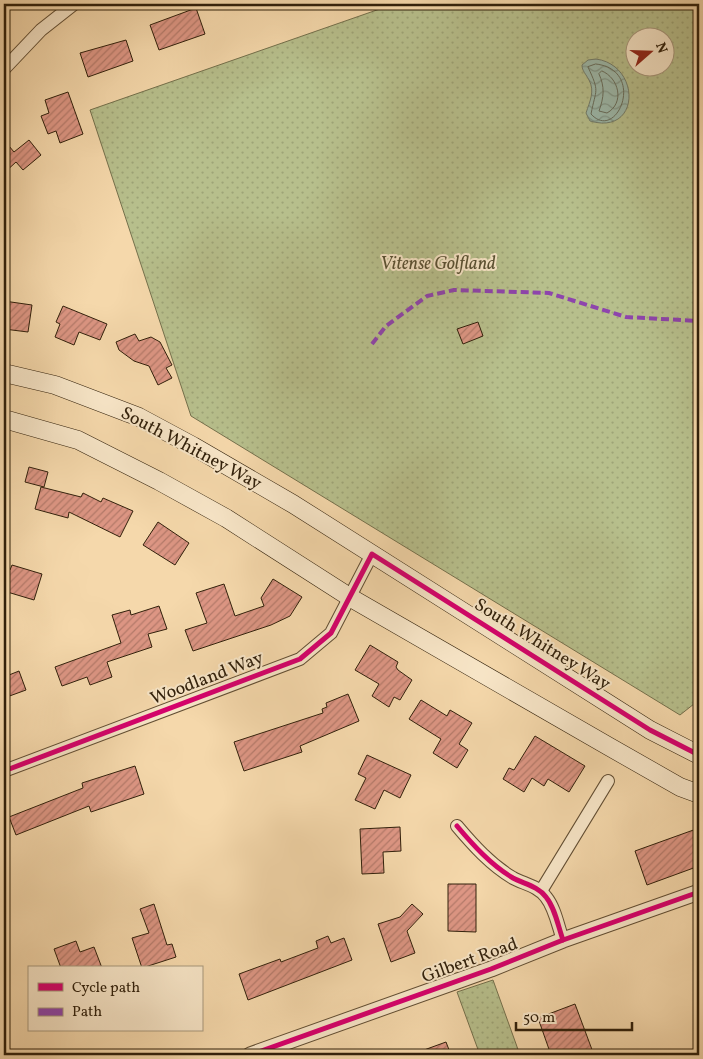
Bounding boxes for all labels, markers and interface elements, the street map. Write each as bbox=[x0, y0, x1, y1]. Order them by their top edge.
north arrow bbox=[626, 28, 676, 78]
text: N bbox=[650, 40, 671, 56]
park label: Vitense Golfland bbox=[380, 252, 496, 277]
street label: South Whitney Way bbox=[116, 401, 266, 497]
street label: South Whitney Way bbox=[469, 593, 615, 697]
street label: Woodland Way bbox=[147, 646, 267, 712]
street label: Gilbert Road bbox=[419, 932, 521, 990]
legend bbox=[28, 966, 202, 1032]
text: Cycle path bbox=[72, 978, 140, 999]
scale bar bbox=[516, 999, 632, 1031]
text: Path bbox=[72, 1002, 102, 1023]
text: 50 m bbox=[523, 1008, 555, 1029]

